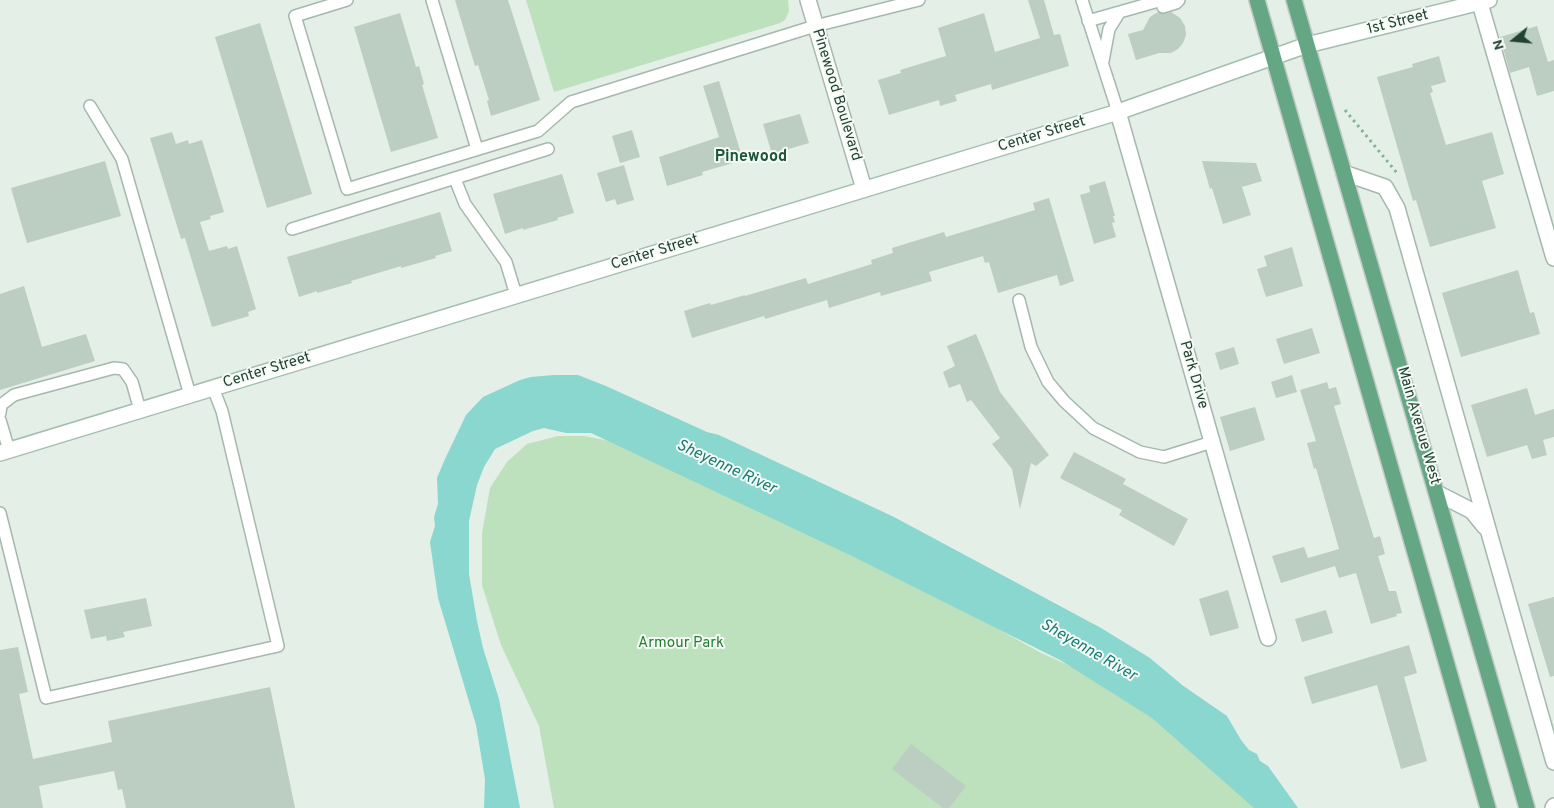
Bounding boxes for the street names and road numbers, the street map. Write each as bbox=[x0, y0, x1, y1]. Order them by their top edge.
street label: 1st Street bbox=[1365, 7, 1431, 39]
street label: Pinewood Boulevard bbox=[807, 27, 865, 163]
street label: Center Street bbox=[996, 113, 1088, 157]
street label: Center Street bbox=[609, 231, 701, 275]
street label: Park Drive bbox=[1175, 339, 1211, 411]
street label: Center Street bbox=[221, 349, 313, 393]
street label: Main Avenue West bbox=[1393, 365, 1443, 487]

